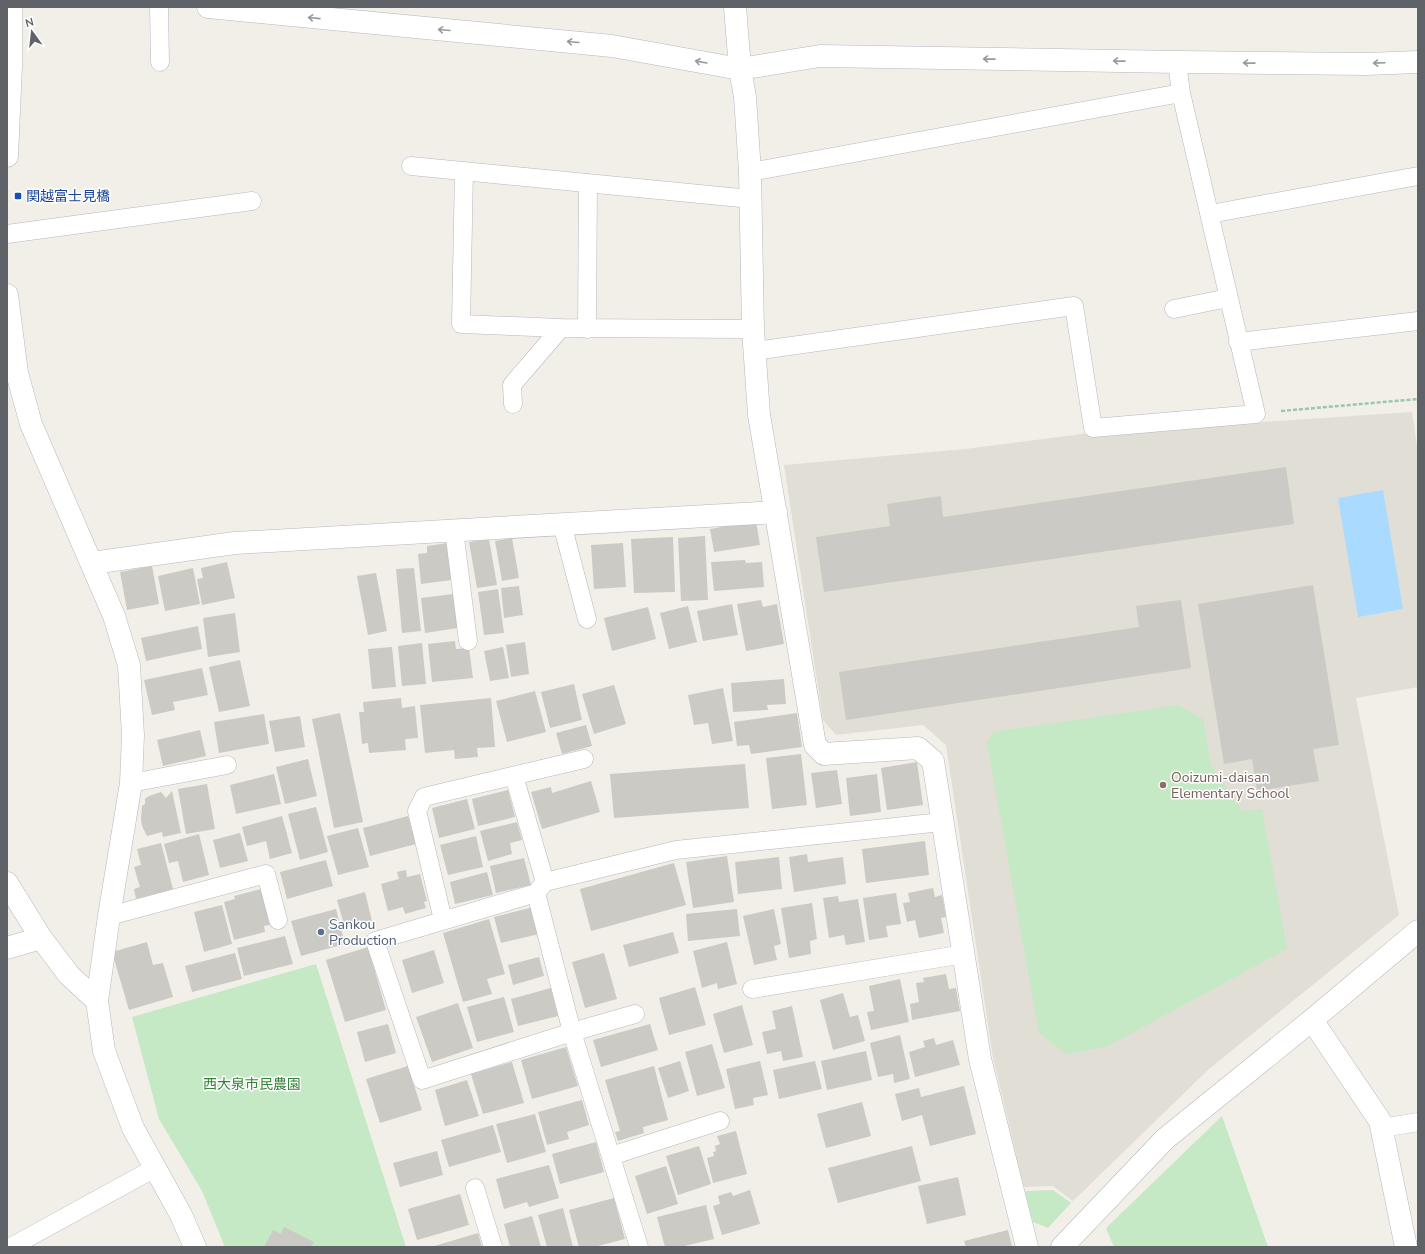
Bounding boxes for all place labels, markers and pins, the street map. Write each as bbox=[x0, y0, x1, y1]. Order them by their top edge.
place label: 関越富士見橋 bbox=[26, 187, 110, 206]
marker: 関越富士見橋 bbox=[13, 191, 23, 201]
place label: Ooizumi-daisan Elementary School bbox=[1171, 768, 1290, 803]
marker: Ooizumi-daisan Elementary School bbox=[1158, 780, 1168, 790]
place label: Sankou Production bbox=[329, 915, 397, 950]
marker: Sankou Production bbox=[316, 927, 326, 937]

